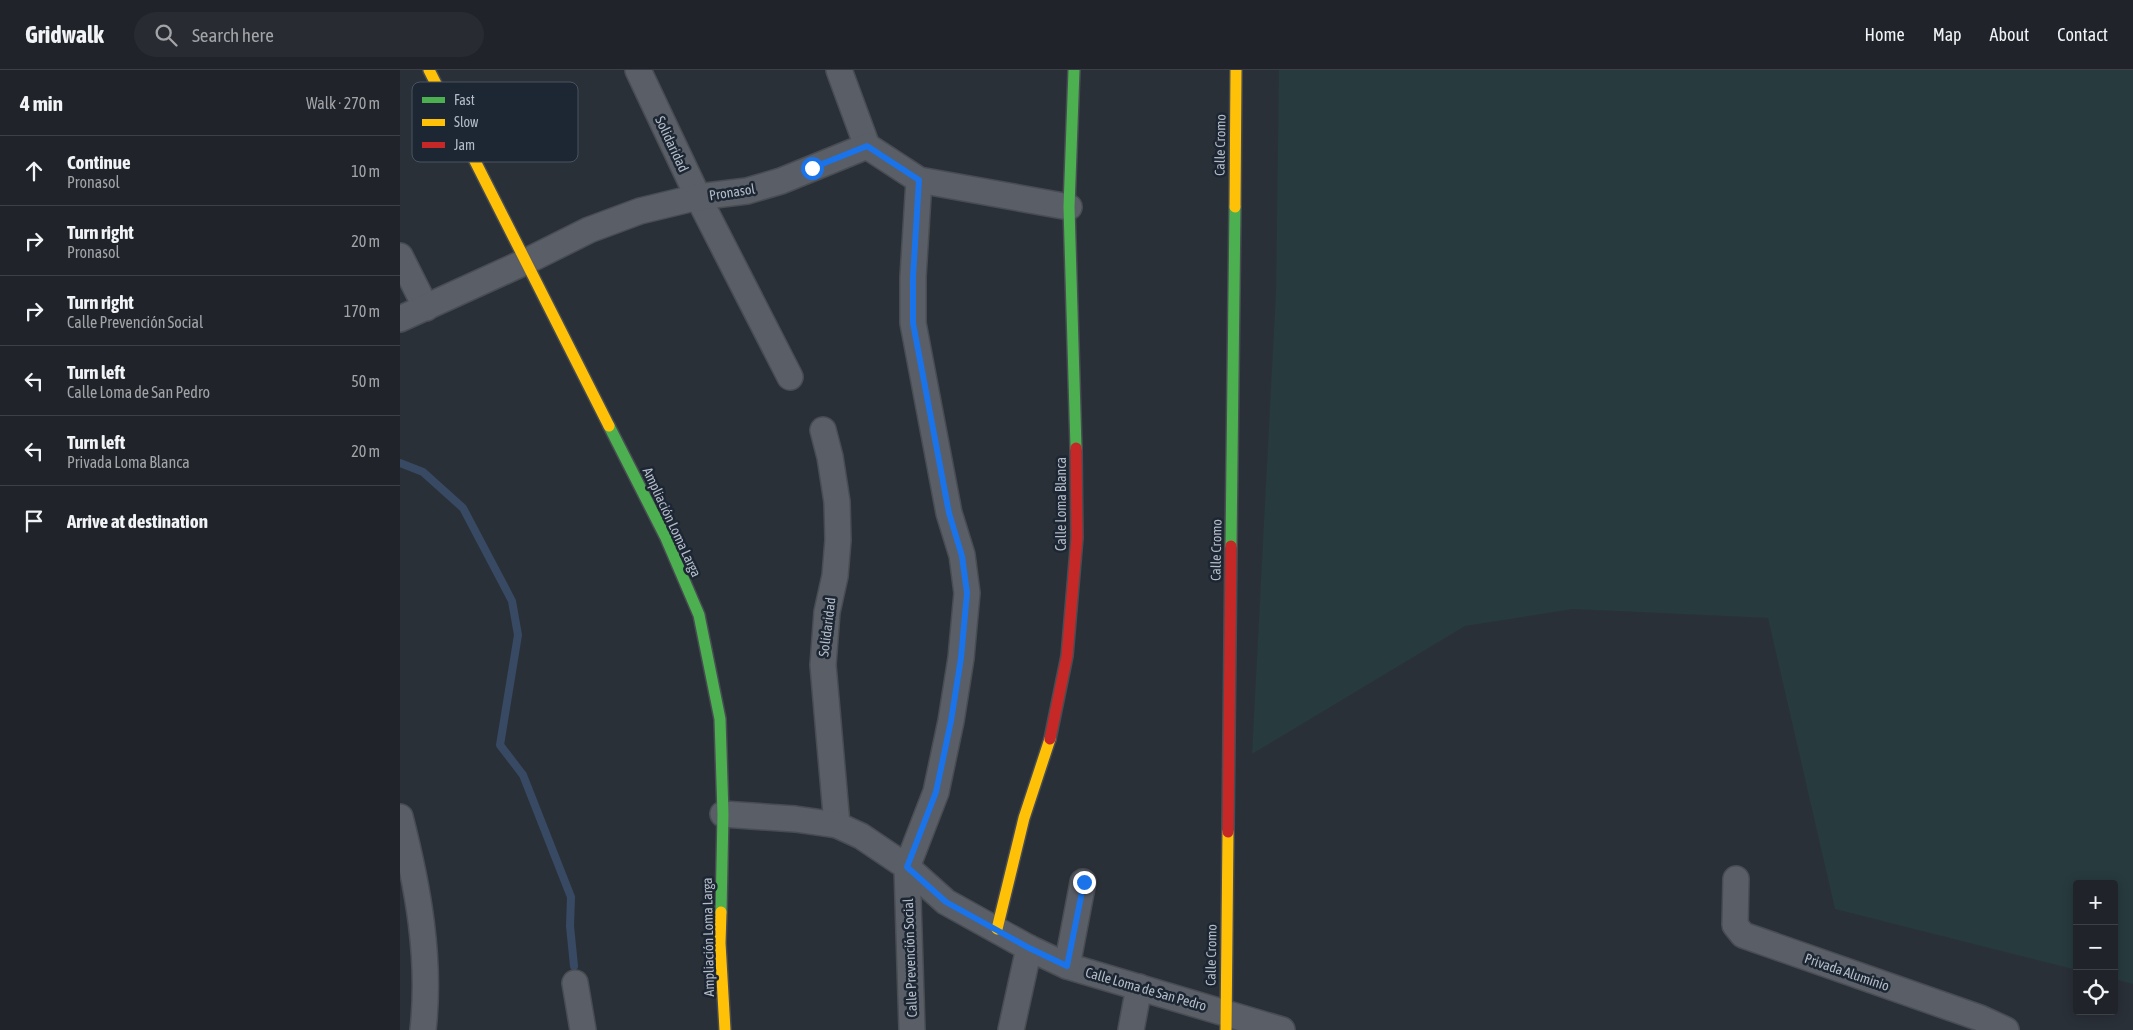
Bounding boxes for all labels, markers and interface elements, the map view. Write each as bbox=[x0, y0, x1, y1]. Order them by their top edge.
search box bbox=[134, 12, 484, 57]
text: Gridwalk bbox=[25, 21, 104, 48]
icon: search bbox=[152, 21, 180, 49]
text: Search here bbox=[192, 24, 274, 46]
text: Home bbox=[1865, 24, 1905, 45]
text: Map bbox=[1933, 24, 1962, 45]
text: About bbox=[1990, 24, 2029, 45]
text: Contact bbox=[2057, 24, 2108, 45]
legend bbox=[412, 82, 578, 162]
text: 4 min bbox=[20, 91, 63, 115]
text: Fast bbox=[454, 92, 475, 108]
text: Walk · 270 m bbox=[306, 94, 380, 112]
text: Slow bbox=[454, 114, 479, 130]
street label: Solidaridad bbox=[652, 114, 692, 174]
street label: Calle Cromo bbox=[1211, 114, 1229, 176]
text: Jam bbox=[454, 137, 475, 153]
text: Continue bbox=[67, 151, 131, 173]
icon: ahead bbox=[20, 157, 48, 185]
route start bbox=[801, 157, 824, 180]
text: 10 m bbox=[351, 162, 380, 180]
text: Pronasol bbox=[67, 173, 120, 191]
street label: Pronasol bbox=[708, 180, 756, 204]
text: Turn right bbox=[67, 221, 134, 243]
icon: right bbox=[20, 227, 48, 255]
text: 20 m bbox=[351, 232, 380, 250]
text: Pronasol bbox=[67, 243, 120, 261]
text: Turn right bbox=[67, 291, 134, 313]
icon: right bbox=[20, 297, 48, 325]
text: 170 m bbox=[344, 302, 380, 320]
text: Calle Prevención Social bbox=[67, 313, 203, 331]
text: Turn left bbox=[67, 361, 125, 383]
icon: left bbox=[20, 367, 48, 395]
text: 50 m bbox=[351, 372, 380, 390]
text: Calle Loma de San Pedro bbox=[67, 383, 210, 401]
text: Turn left bbox=[67, 431, 125, 453]
icon: left bbox=[20, 437, 48, 465]
text: 20 m bbox=[351, 442, 380, 460]
text: Privada Loma Blanca bbox=[67, 453, 190, 471]
street label: Calle Loma Blanca bbox=[1053, 457, 1069, 551]
street label: Ampliación Loma Larga bbox=[640, 465, 704, 579]
icon: arrive bbox=[20, 507, 48, 535]
text: Arrive at destination bbox=[67, 510, 208, 532]
street label: Calle Cromo bbox=[1207, 519, 1225, 581]
street label: Solidaridad bbox=[815, 596, 839, 658]
route end bbox=[1073, 871, 1096, 894]
street label: Ampliación Loma Larga bbox=[699, 877, 717, 997]
map controls bbox=[2073, 880, 2118, 1015]
button: + bbox=[2073, 880, 2118, 925]
street label: Calle Prevención Social bbox=[900, 898, 920, 1018]
street label: Calle Cromo bbox=[1202, 924, 1220, 986]
button: − bbox=[2073, 925, 2118, 970]
street label: Privada Aluminio bbox=[1802, 950, 1892, 994]
street label: Calle Loma de San Pedro bbox=[1084, 964, 1208, 1014]
button: locate bbox=[2073, 970, 2118, 1015]

